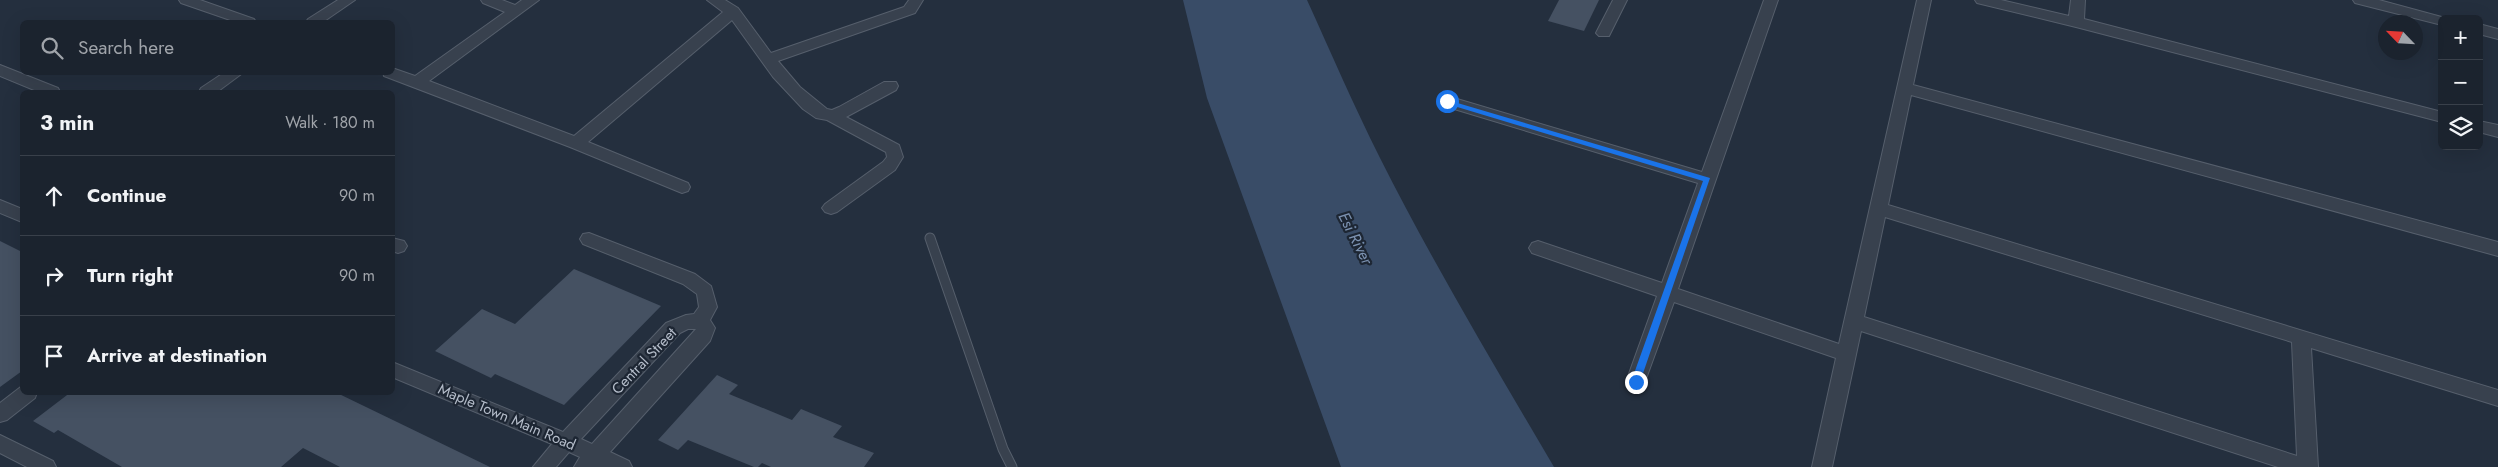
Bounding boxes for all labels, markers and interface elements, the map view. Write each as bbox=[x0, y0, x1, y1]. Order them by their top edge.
north arrow bbox=[2378, 15, 2423, 60]
map controls bbox=[2438, 15, 2483, 150]
button: + bbox=[2438, 15, 2483, 60]
search box bbox=[20, 20, 395, 75]
icon: search bbox=[38, 34, 66, 62]
text: Search here bbox=[78, 34, 174, 61]
button: − bbox=[2438, 60, 2483, 105]
route start bbox=[1436, 90, 1459, 113]
button: layers bbox=[2438, 105, 2483, 150]
text: 3 min bbox=[40, 108, 94, 138]
text: Walk · 180 m bbox=[285, 111, 375, 134]
icon: ahead bbox=[40, 182, 68, 210]
text: Continue bbox=[87, 182, 166, 209]
text: 90 m bbox=[339, 184, 375, 207]
water label: Esi River bbox=[1333, 208, 1379, 270]
icon: right bbox=[40, 262, 68, 290]
text: Turn right bbox=[87, 262, 173, 289]
text: 90 m bbox=[339, 264, 375, 287]
street label: Central Street bbox=[606, 322, 682, 399]
icon: arrive bbox=[40, 342, 68, 370]
text: Arrive at destination bbox=[87, 342, 267, 369]
route end bbox=[1625, 371, 1648, 394]
street label: Maple Town Main Road bbox=[435, 378, 579, 456]

